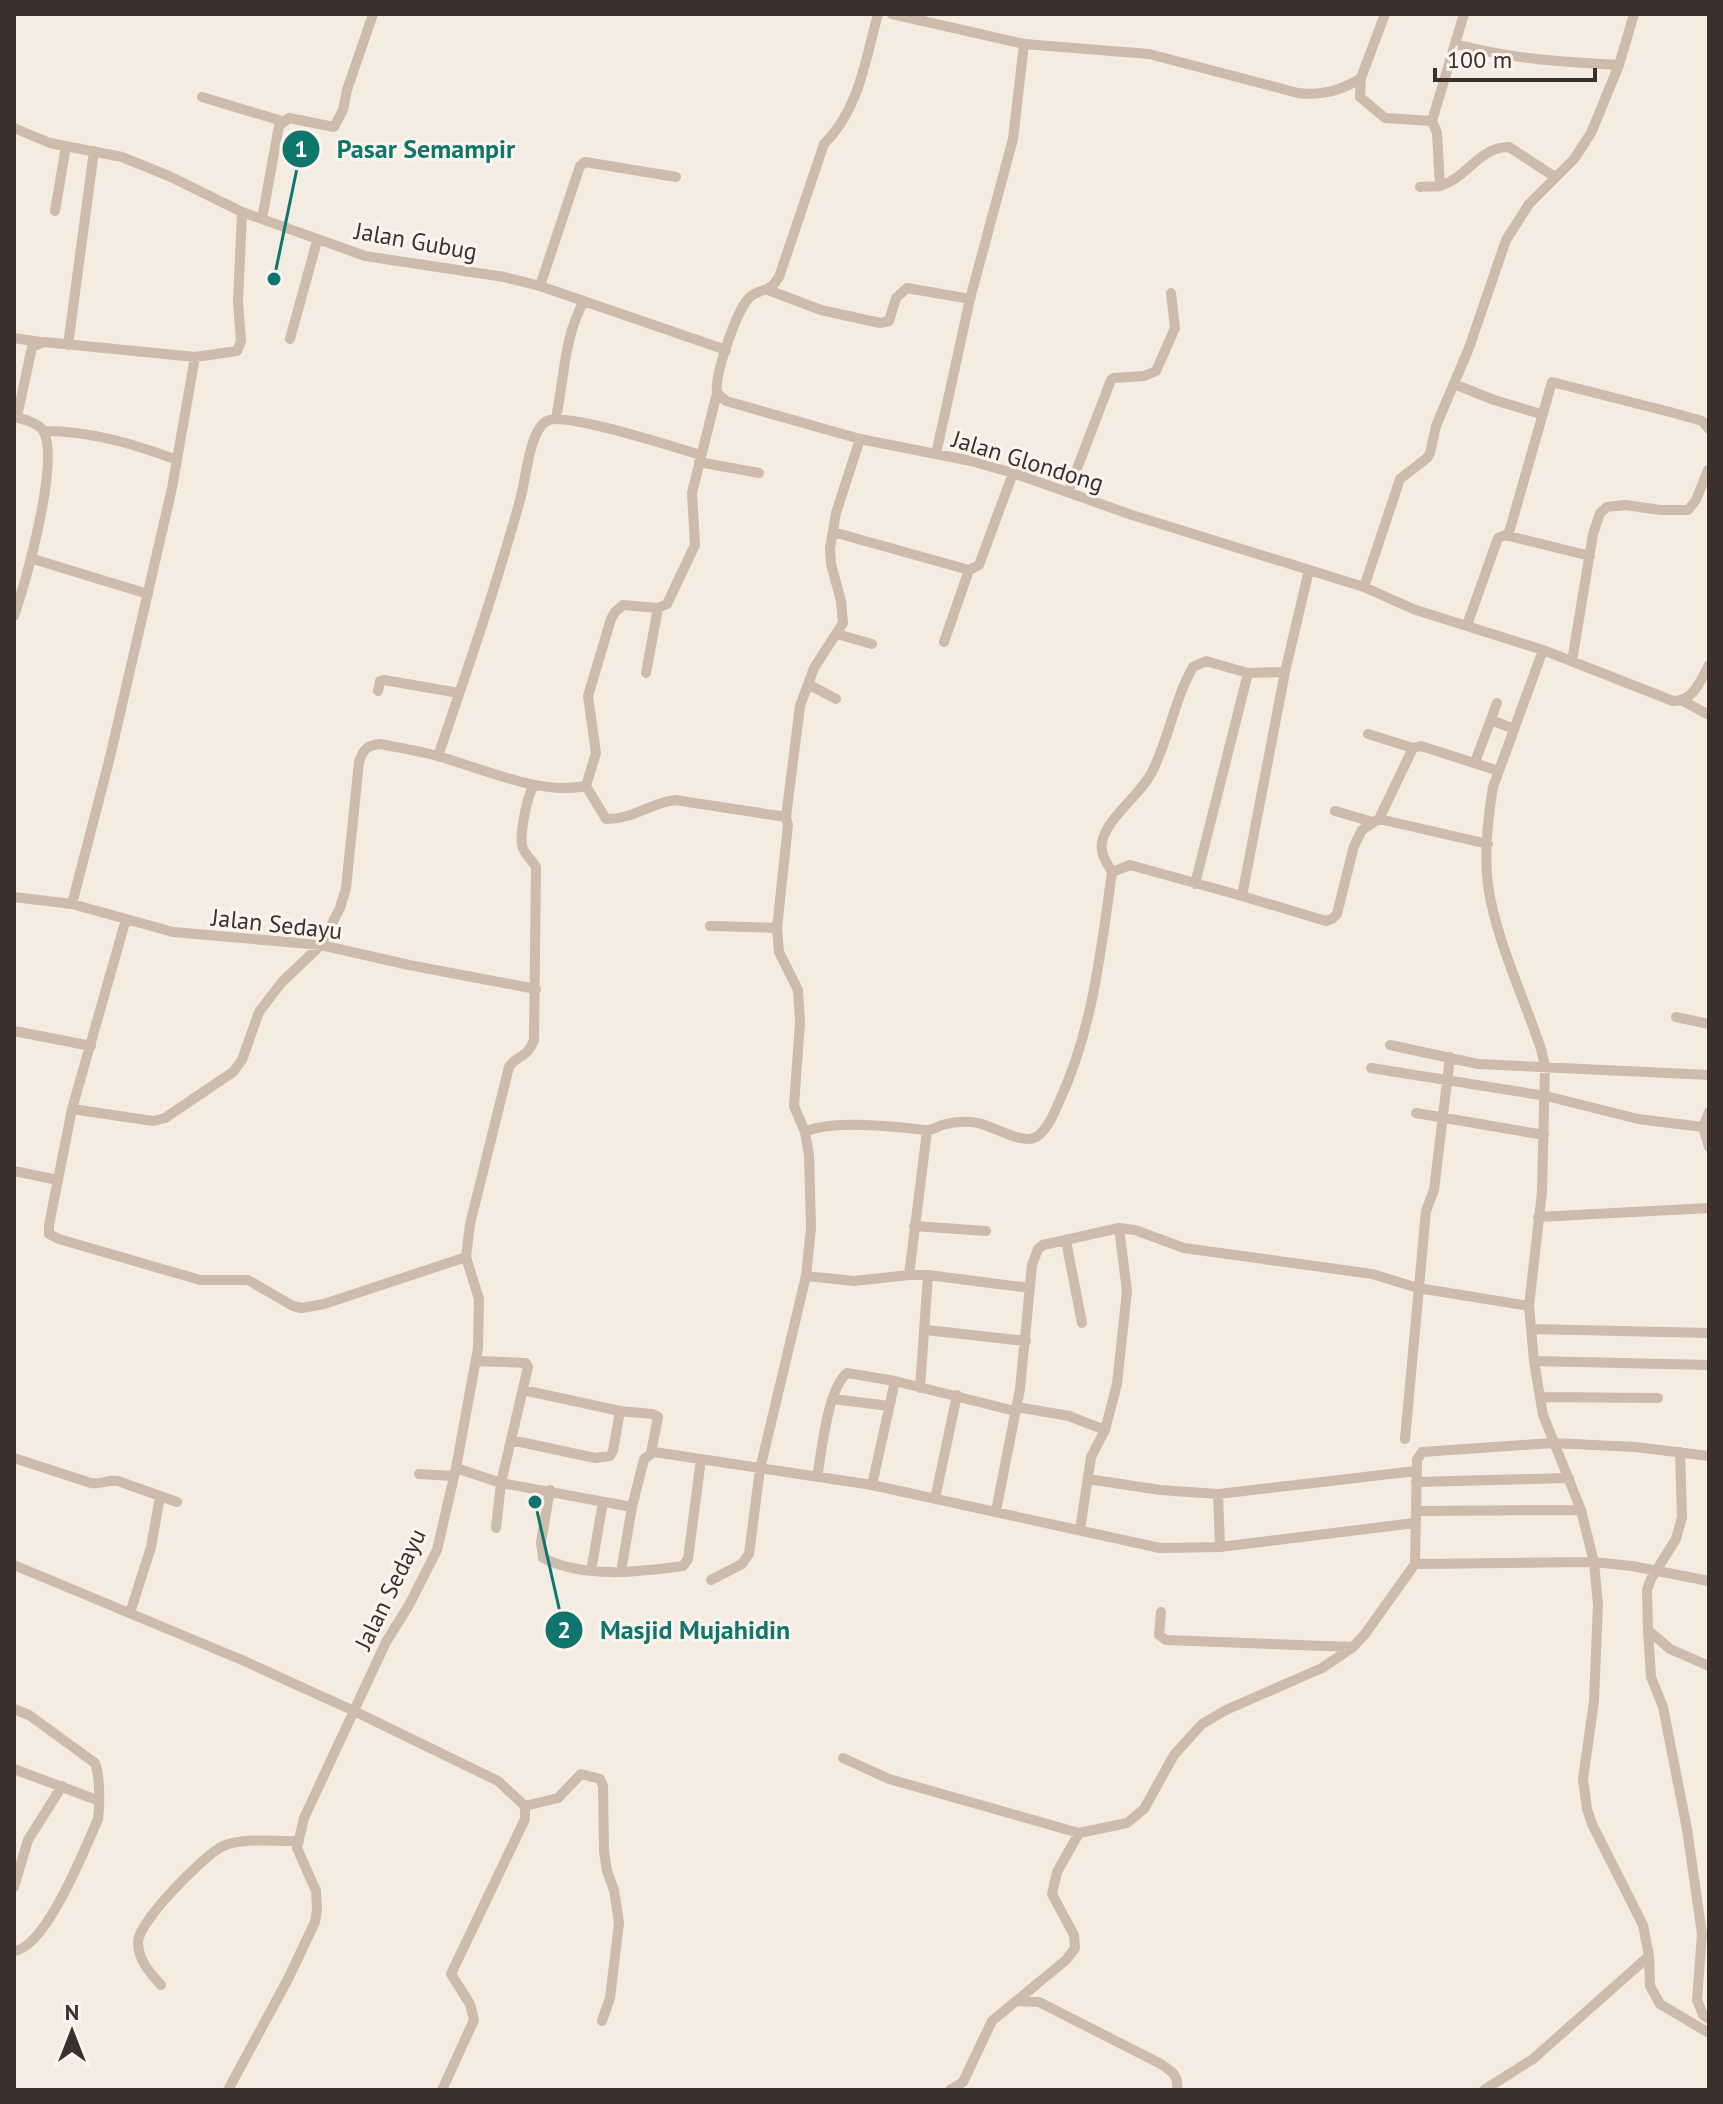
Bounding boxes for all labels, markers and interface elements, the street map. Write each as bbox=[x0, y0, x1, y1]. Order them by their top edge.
scale bar bbox=[1435, 32, 1595, 82]
text: 100 m bbox=[1447, 44, 1512, 75]
callout: Pasar Semampir bbox=[281, 124, 531, 174]
text: Pasar Semampir bbox=[337, 132, 516, 165]
text: 1 bbox=[294, 133, 308, 164]
street label: Jalan Gubug bbox=[351, 215, 480, 267]
street label: Jalan Glondong bbox=[948, 423, 1108, 499]
street label: Jalan Sedayu bbox=[209, 902, 344, 946]
street label: Jalan Sedayu bbox=[347, 1523, 433, 1656]
callout: Masjid Mujahidin bbox=[544, 1605, 806, 1655]
text: Masjid Mujahidin bbox=[600, 1613, 790, 1646]
text: 2 bbox=[557, 1614, 571, 1645]
north arrow bbox=[32, 1992, 112, 2072]
text: N bbox=[65, 1998, 79, 2026]

